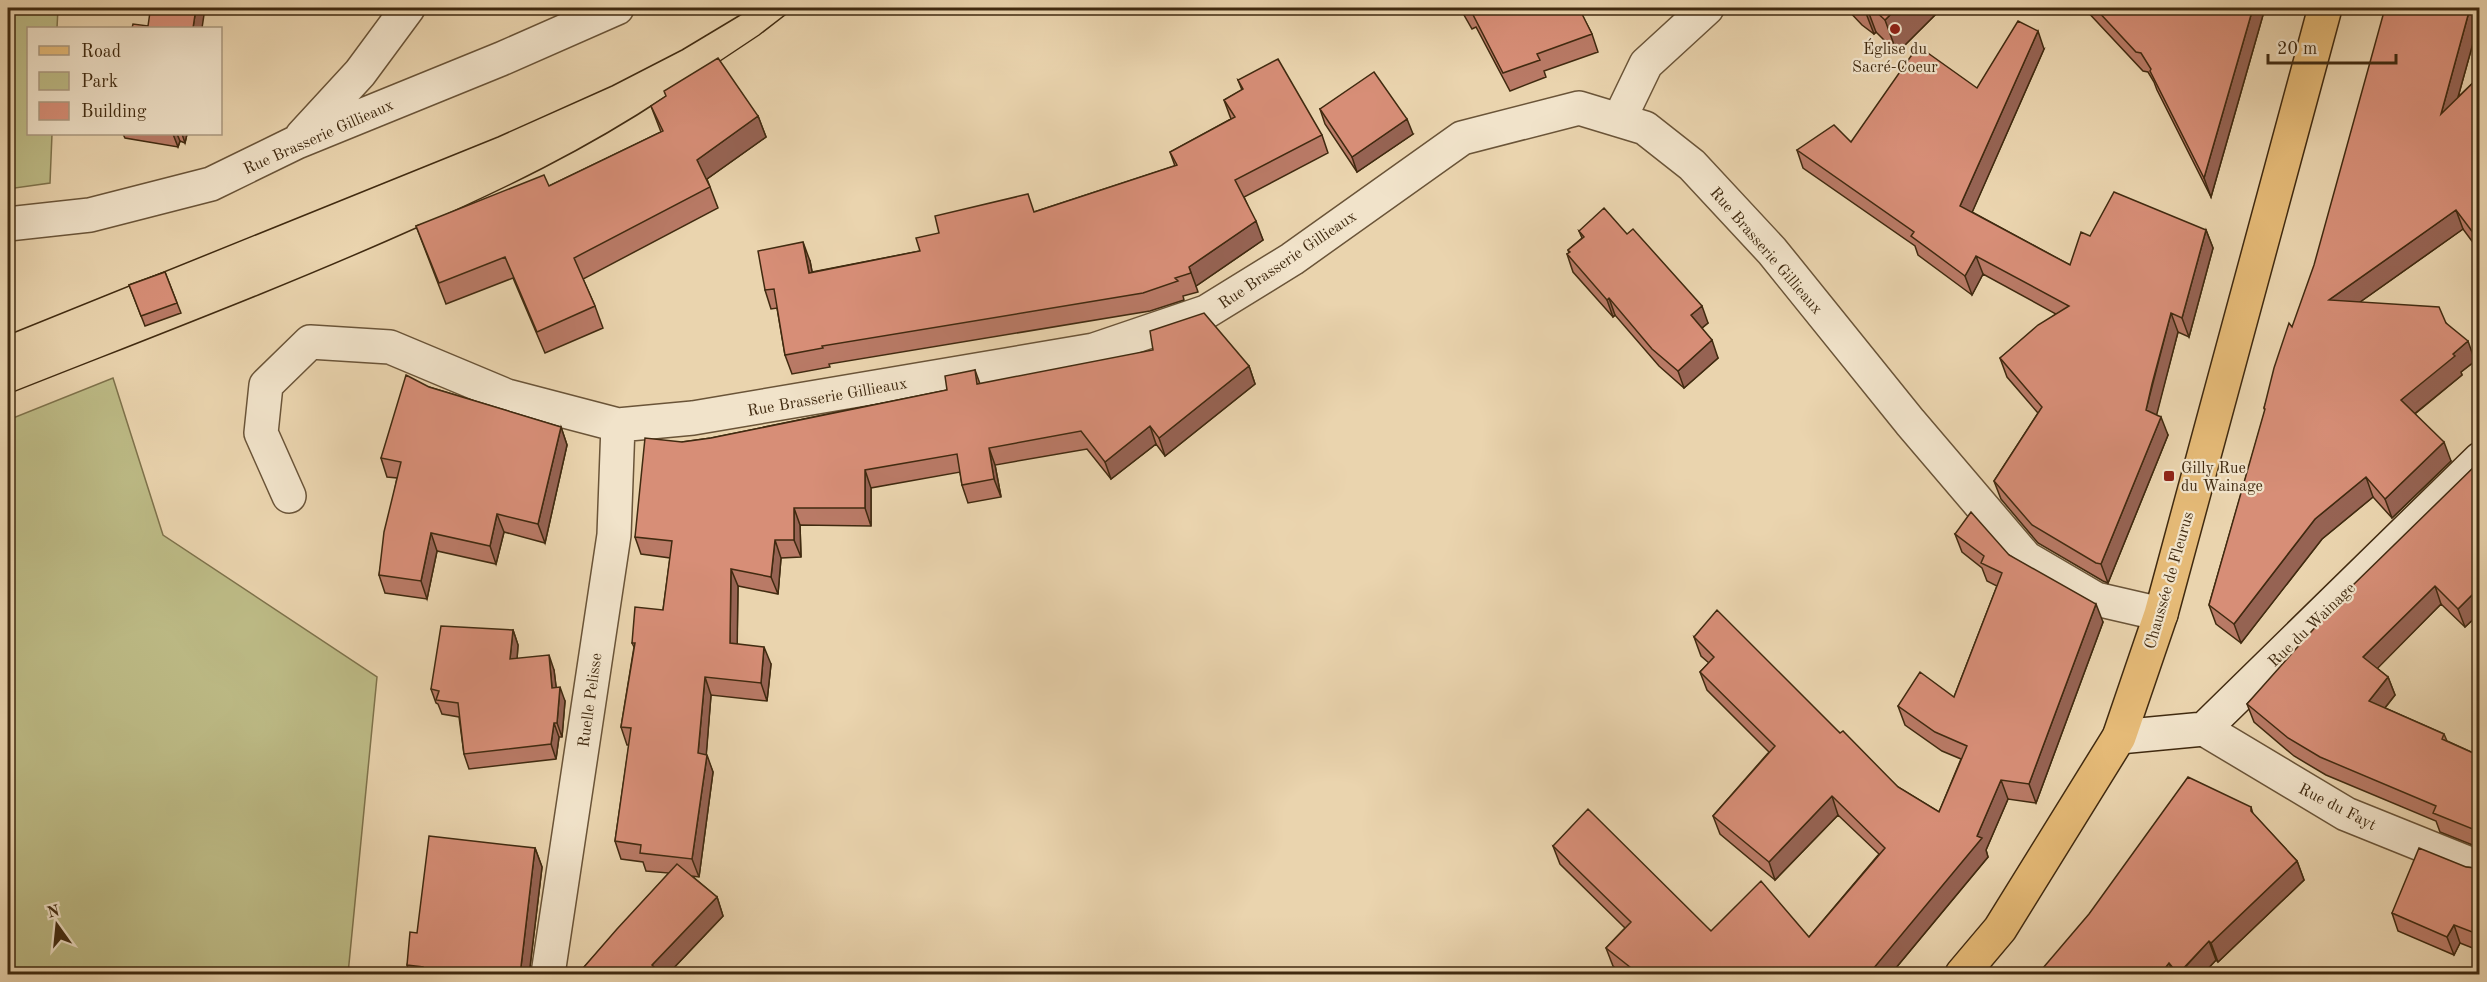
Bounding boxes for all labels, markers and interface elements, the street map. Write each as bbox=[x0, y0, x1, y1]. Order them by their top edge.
marker: Église du Sacré-Coeur bbox=[1888, 22, 1902, 36]
legend bbox=[27, 27, 222, 135]
scale bar bbox=[2268, 27, 2396, 65]
place label: Église du Sacré-Coeur bbox=[1852, 38, 1938, 76]
text: 20 m bbox=[2277, 40, 2317, 58]
text: Road bbox=[81, 43, 121, 61]
text: Park bbox=[81, 73, 118, 91]
street label: Rue Brasserie Gillieaux bbox=[241, 98, 396, 178]
text: Building bbox=[81, 103, 147, 121]
street label: Rue Brasserie Gillieaux bbox=[1706, 185, 1825, 318]
street label: Rue Brasserie Gillieaux bbox=[1216, 209, 1360, 313]
street label: Rue Brasserie Gillieaux bbox=[746, 376, 909, 420]
place label: Gilly Rue du Wainage bbox=[2181, 461, 2263, 495]
marker: Gilly Rue du Wainage bbox=[2162, 469, 2176, 483]
street label: Chaussée de Fleurus bbox=[2143, 510, 2197, 651]
street label: Rue du Wainage bbox=[2266, 580, 2359, 671]
street label: Ruelle Pelisse bbox=[576, 652, 606, 748]
street label: Rue du Fayt bbox=[2296, 781, 2379, 834]
north arrow bbox=[27, 895, 87, 955]
text: N bbox=[46, 903, 62, 922]

